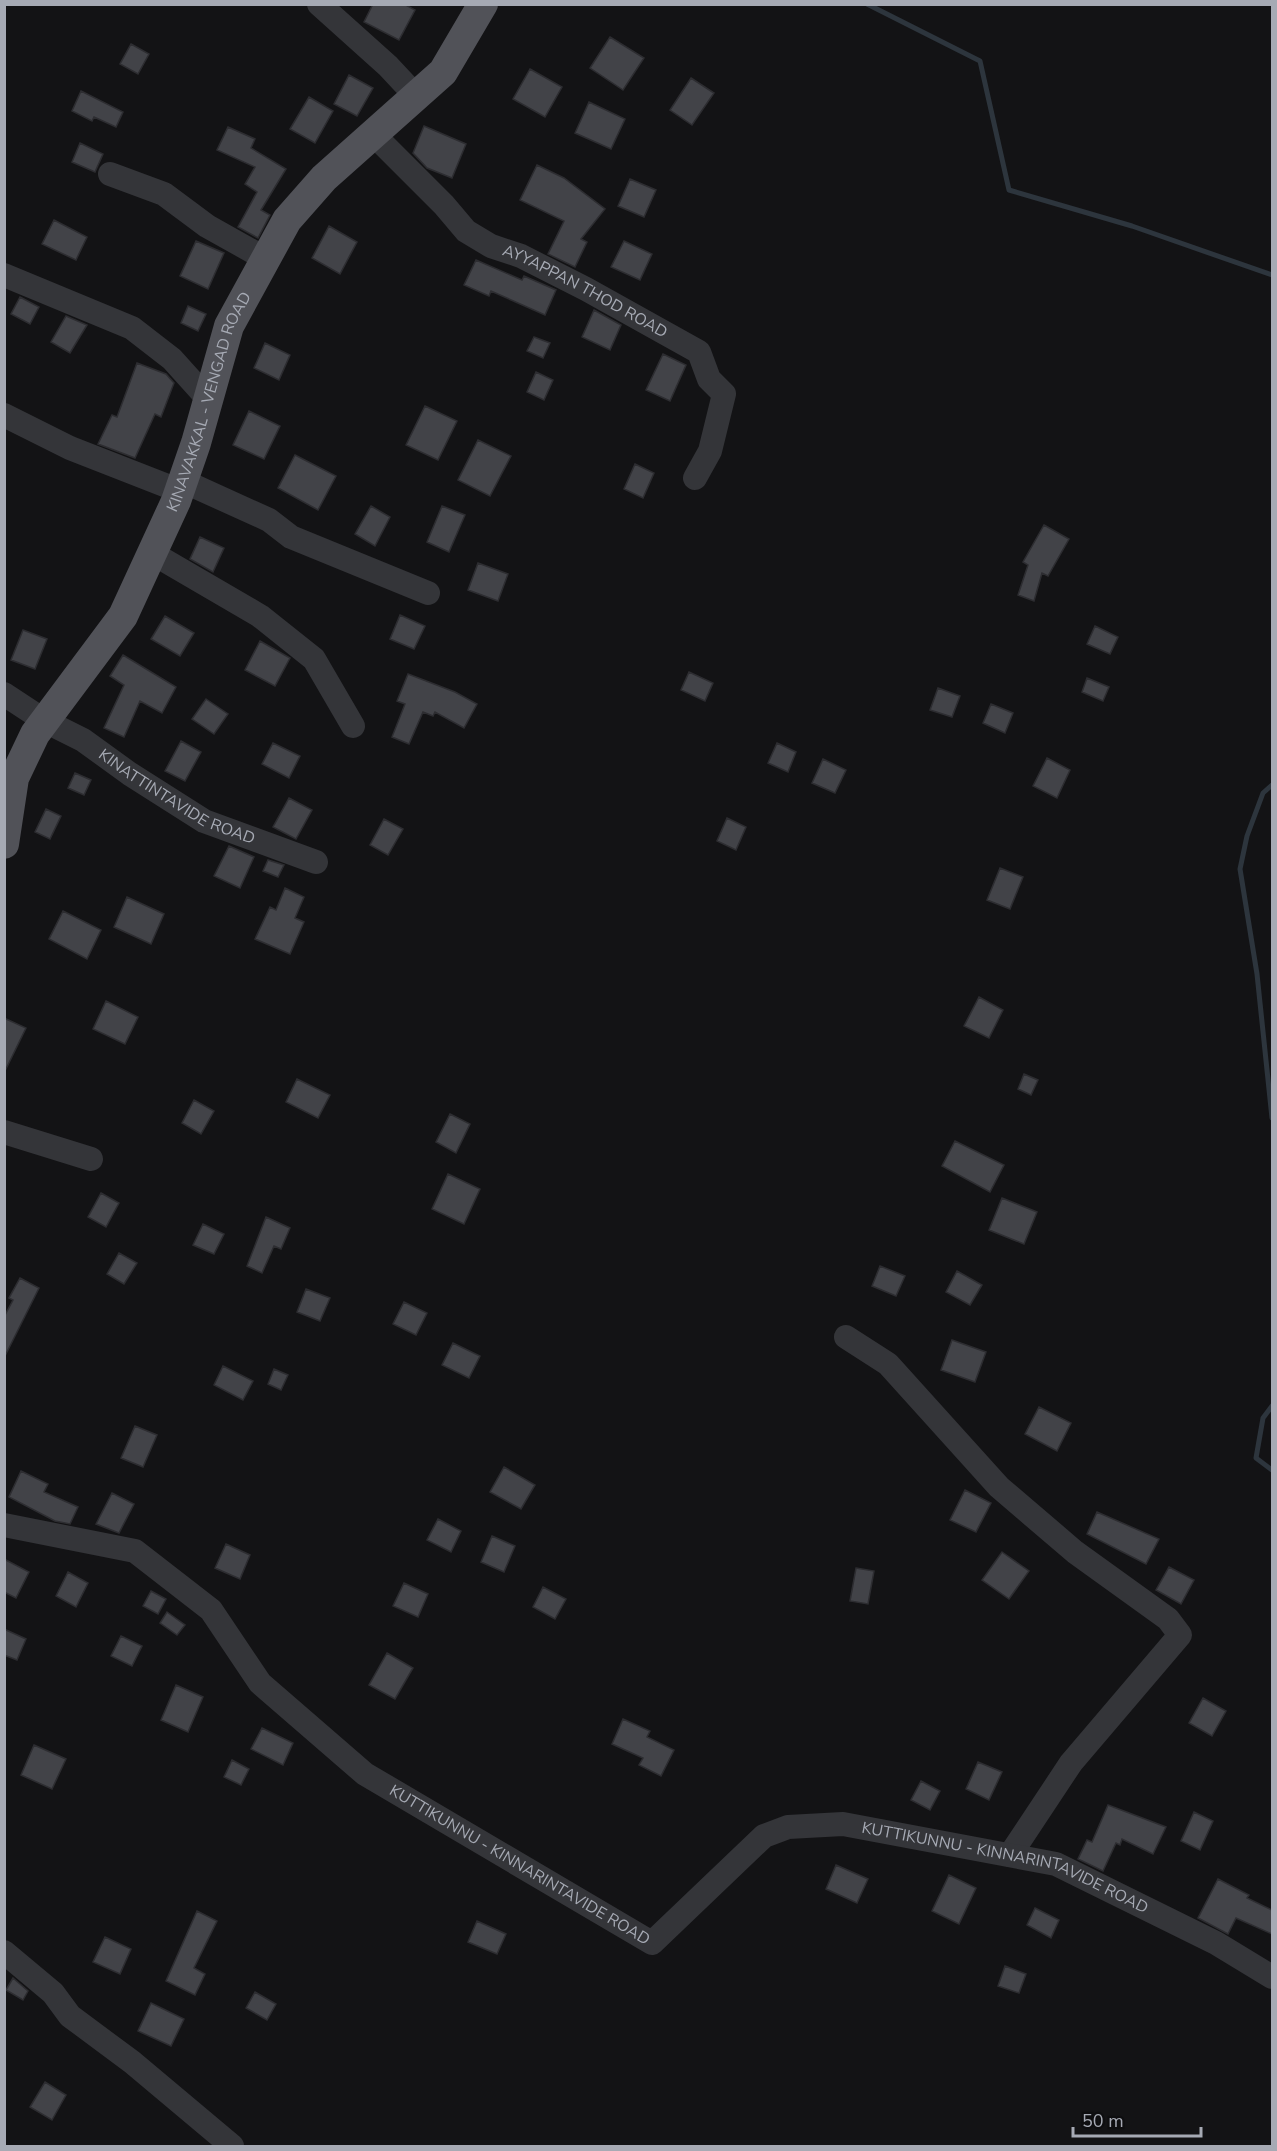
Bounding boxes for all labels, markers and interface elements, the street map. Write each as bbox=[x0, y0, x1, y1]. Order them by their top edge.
street label: AYYAPPAN THOD ROAD bbox=[499, 240, 671, 343]
street label: KINAVAKKAL - VENGAD ROAD bbox=[161, 288, 257, 516]
street label: KINATTINTAVIDE ROAD bbox=[94, 744, 258, 850]
street label: KUTTIKUNNU - KINNARINTAVIDE ROAD bbox=[385, 1780, 654, 1950]
street label: KUTTIKUNNU - KINNARINTAVIDE ROAD bbox=[860, 1817, 1152, 1919]
scale bar bbox=[1073, 2100, 1200, 2138]
text: 50 m bbox=[1082, 2109, 1124, 2133]

